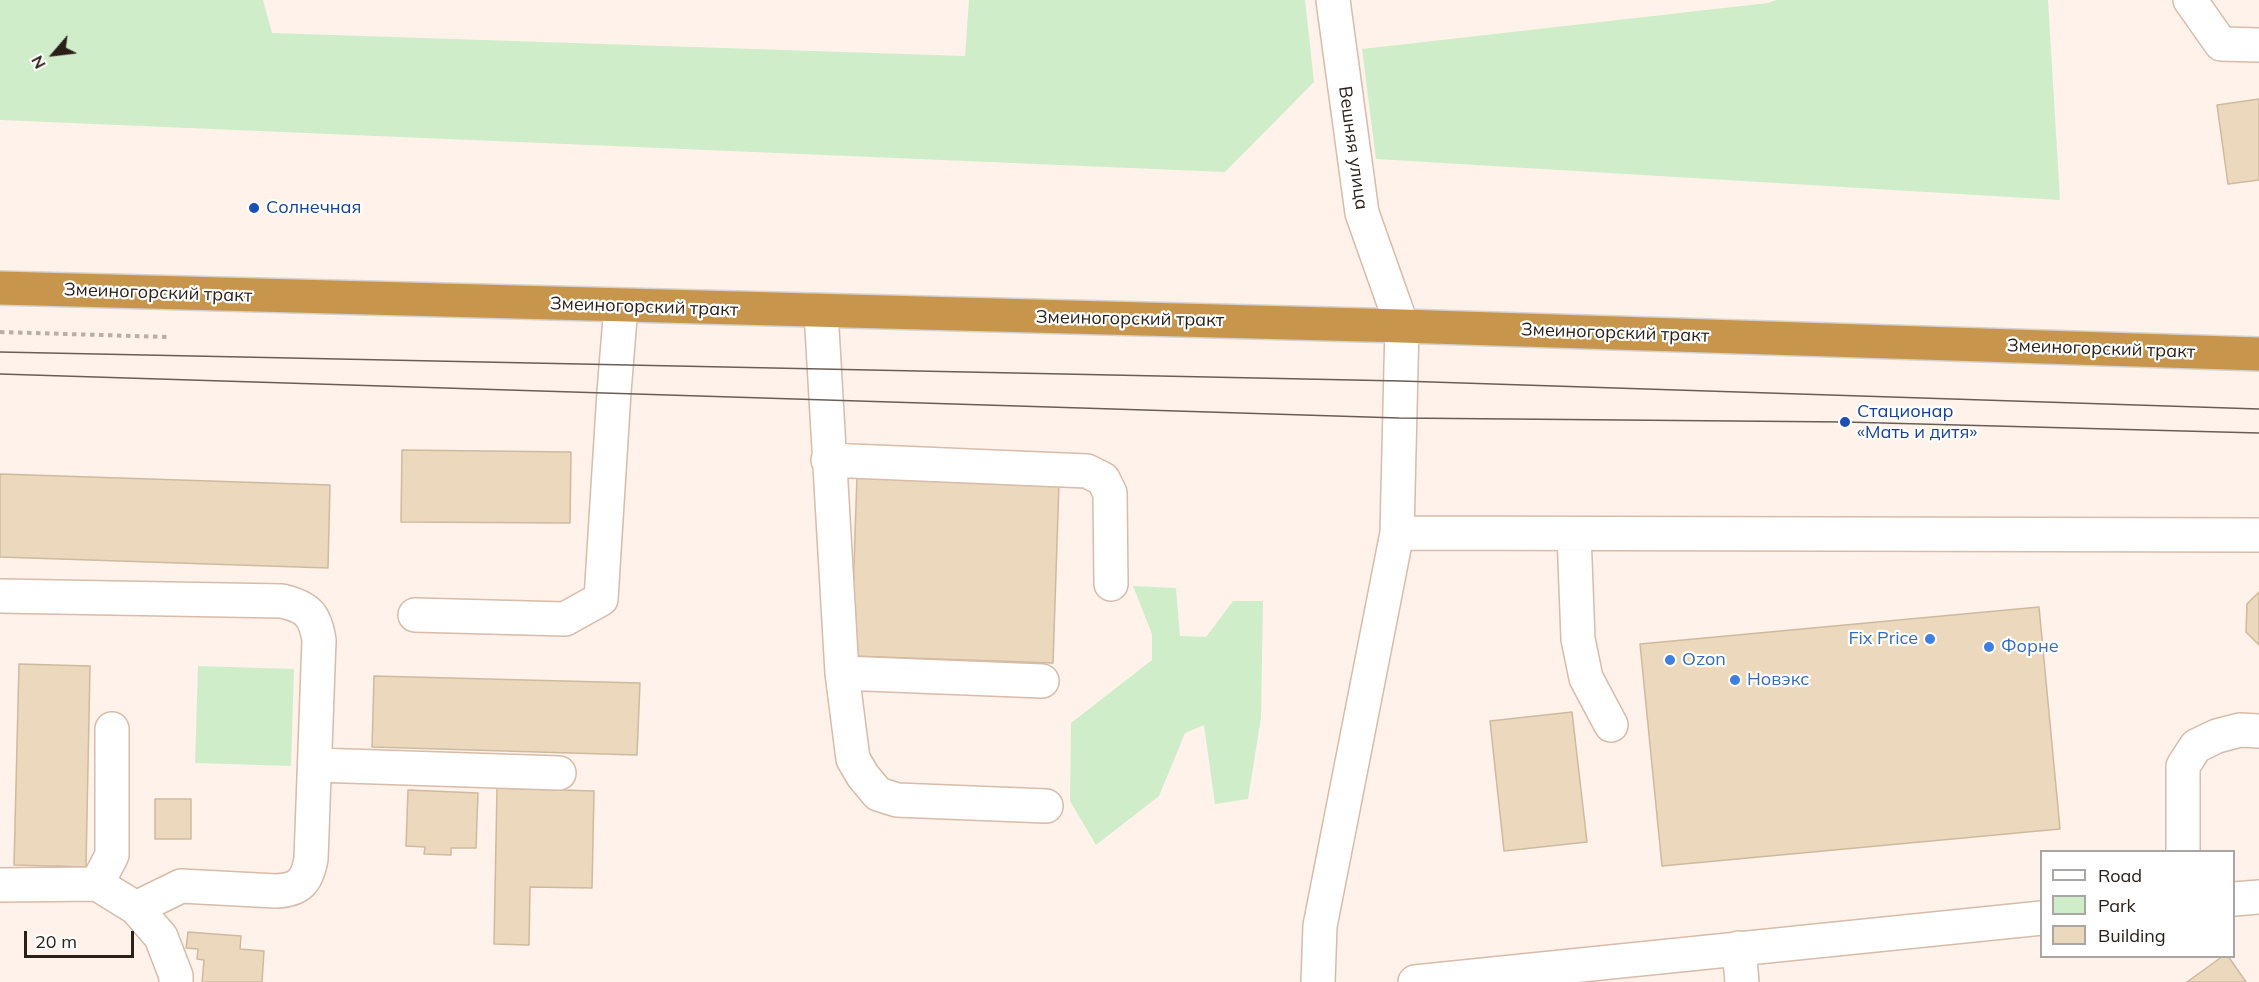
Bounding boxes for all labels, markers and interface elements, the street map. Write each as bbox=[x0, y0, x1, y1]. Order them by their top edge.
north arrow bbox=[24, 24, 84, 84]
text: N bbox=[26, 52, 50, 72]
street label: Вешняя улица bbox=[1334, 85, 1372, 211]
place label: Солнечная bbox=[266, 197, 361, 219]
marker: Солнечная bbox=[247, 201, 261, 215]
street label: Змеиногорский тракт bbox=[64, 279, 252, 307]
street label: Змеиногорский тракт bbox=[550, 293, 738, 321]
street label: Змеиногорский тракт bbox=[1036, 307, 1224, 331]
street label: Змеиногорский тракт bbox=[1521, 319, 1709, 347]
street label: Змеиногорский тракт bbox=[2007, 335, 2195, 363]
place label: Стационар «Мать и дитя» bbox=[1857, 401, 1977, 444]
marker: Стационар «Мать и дитя» bbox=[1838, 415, 1852, 429]
place label: Fix Price bbox=[1848, 628, 1918, 650]
marker: Fix Price bbox=[1923, 632, 1937, 646]
place label: Форне bbox=[2001, 636, 2059, 658]
marker: Форне bbox=[1982, 640, 1996, 654]
place label: Ozon bbox=[1682, 649, 1726, 671]
marker: Ozon bbox=[1663, 653, 1677, 667]
place label: Новэкс bbox=[1747, 669, 1809, 691]
marker: Новэкс bbox=[1728, 673, 1742, 687]
legend bbox=[2040, 850, 2235, 958]
text: Road bbox=[2098, 864, 2142, 887]
text: Park bbox=[2098, 894, 2136, 917]
scale bar bbox=[27, 919, 136, 957]
text: Building bbox=[2098, 924, 2166, 947]
text: 20 m bbox=[35, 930, 77, 953]

